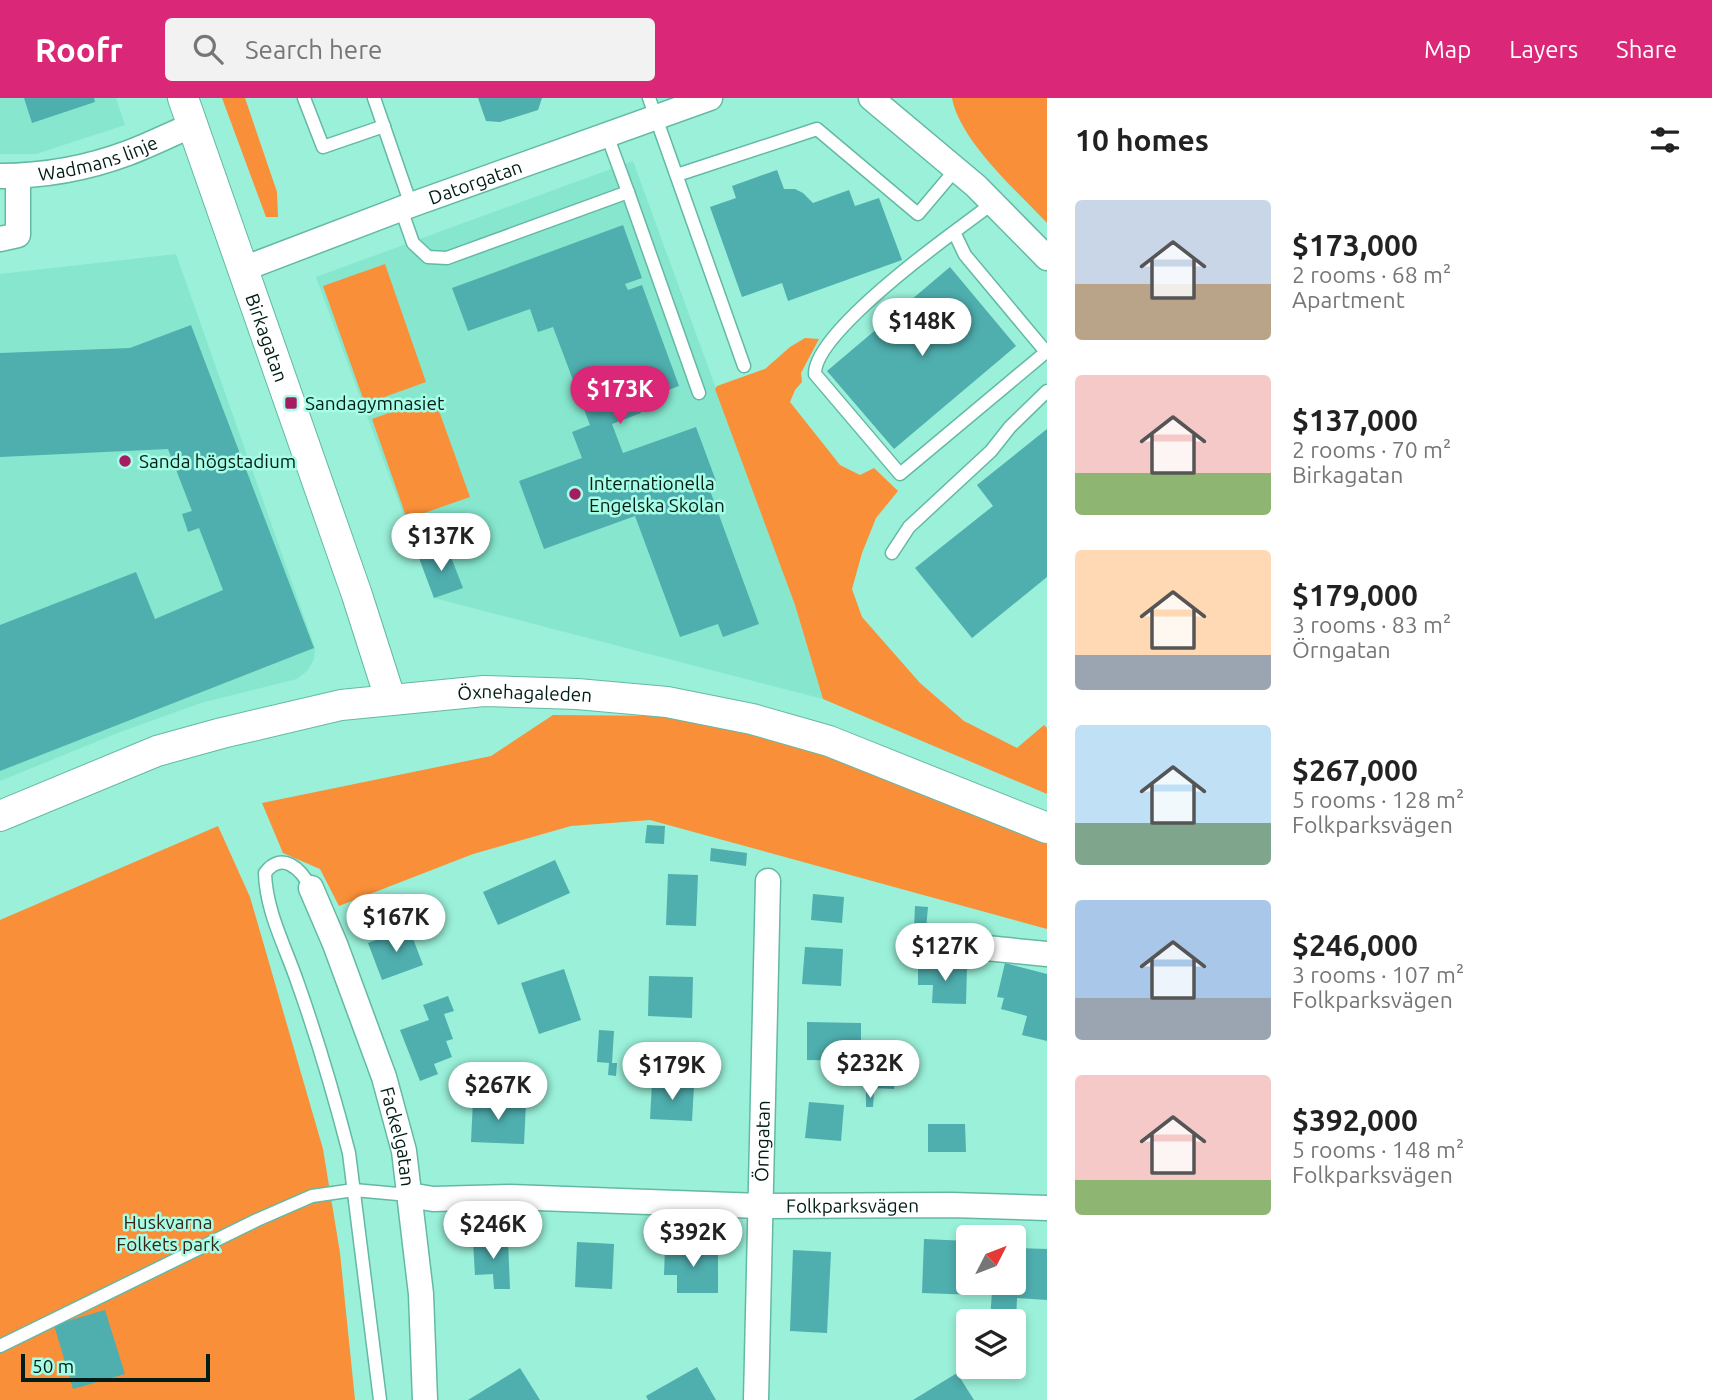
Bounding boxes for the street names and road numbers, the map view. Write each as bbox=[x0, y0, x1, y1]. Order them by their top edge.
street label: Wadmans linje bbox=[37, 131, 161, 185]
street label: Datorgatan bbox=[426, 155, 525, 209]
street label: Birkagatan bbox=[241, 291, 293, 385]
street label: Öxnehagaleden bbox=[456, 680, 593, 706]
street label: Fackelgatan bbox=[376, 1084, 419, 1187]
street label: Örngatan bbox=[750, 1100, 774, 1182]
street label: Folkparksvägen bbox=[786, 1194, 919, 1217]

